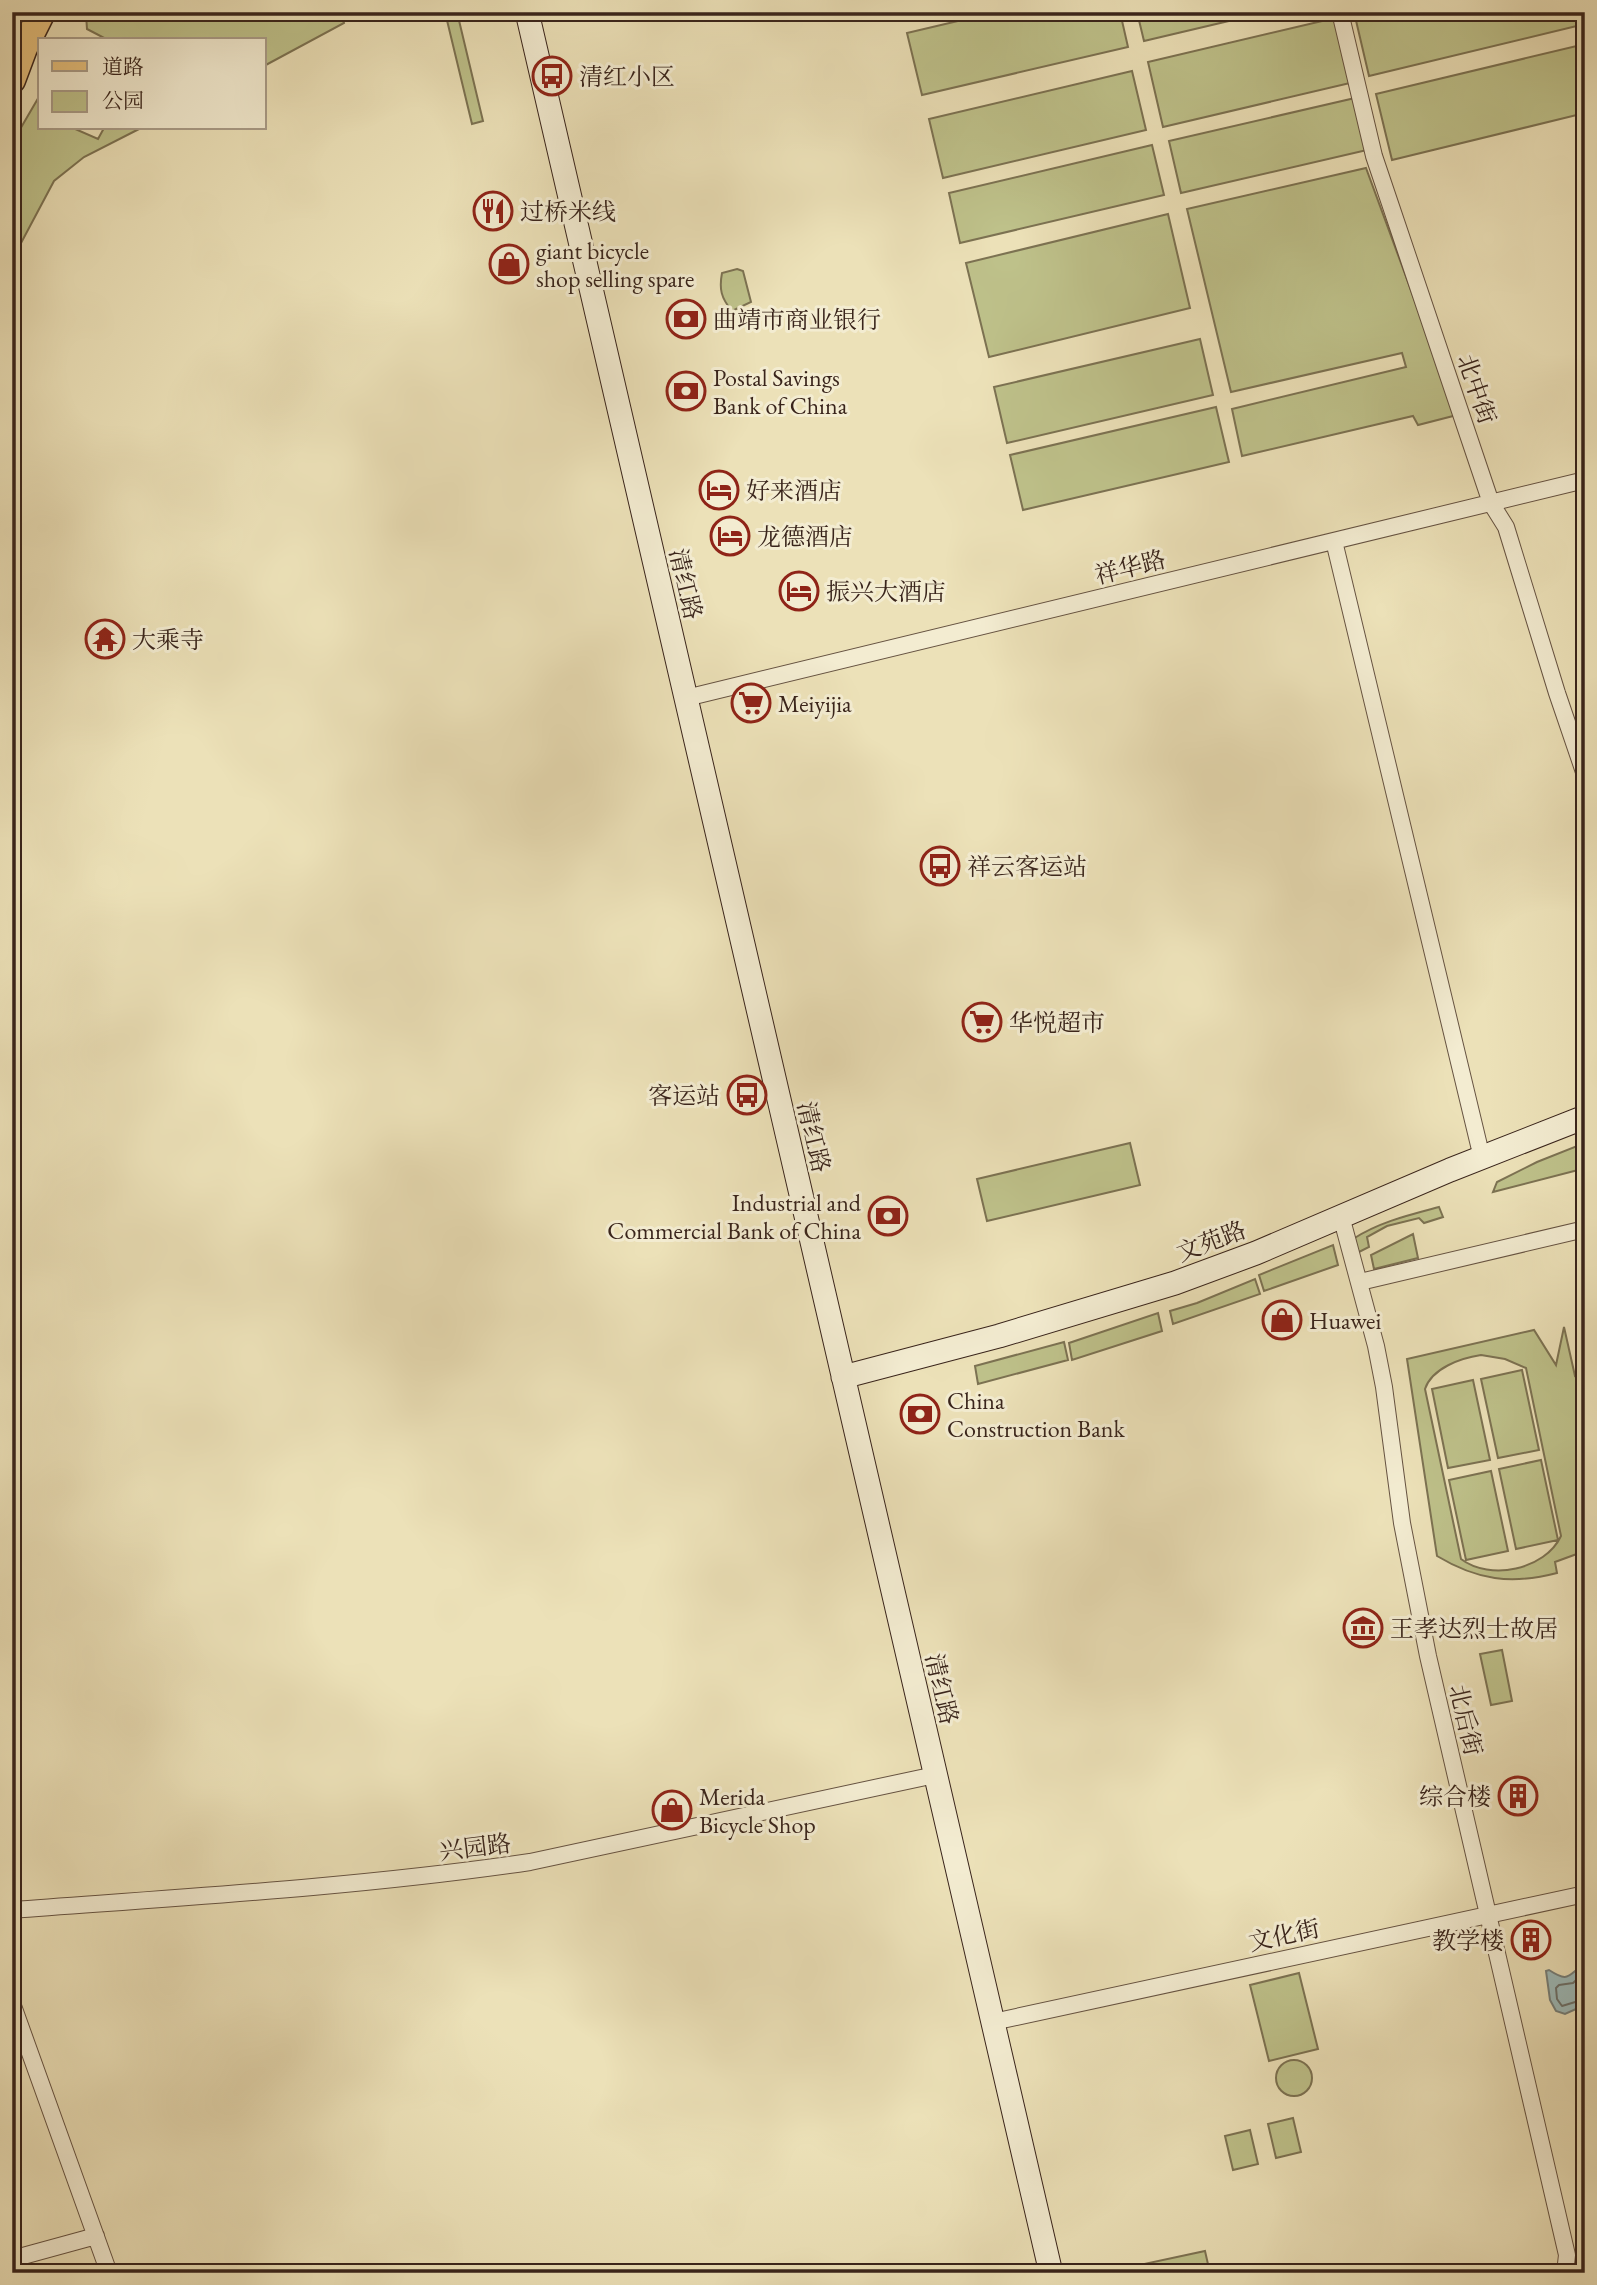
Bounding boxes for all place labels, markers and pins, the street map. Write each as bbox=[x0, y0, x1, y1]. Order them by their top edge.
bus stop icon: 清红小区 bbox=[531, 55, 573, 97]
place label: 清红小区 bbox=[579, 61, 675, 92]
restaurant icon: 过桥米线 bbox=[472, 190, 514, 232]
place label: 过桥米线 bbox=[520, 196, 616, 227]
place label: giant bicycle shop selling spare bbox=[536, 235, 694, 294]
shop icon: giant bicycle shop selling spare bbox=[488, 243, 530, 285]
bank icon: 曲靖市商业银行 bbox=[665, 298, 707, 340]
place label: 曲靖市商业银行 bbox=[713, 304, 881, 335]
place label: Postal Savings Bank of China bbox=[713, 362, 848, 421]
bank icon: Postal Savings Bank of China bbox=[665, 370, 707, 412]
hotel icon: 好来酒店 bbox=[698, 469, 740, 511]
place label: 好来酒店 bbox=[746, 475, 842, 506]
hotel icon: 龙德酒店 bbox=[709, 515, 751, 557]
place label: 龙德酒店 bbox=[757, 521, 853, 552]
hotel icon: 振兴大酒店 bbox=[778, 570, 820, 612]
place label: 振兴大酒店 bbox=[826, 576, 946, 607]
temple icon: 大乘寺 bbox=[84, 618, 126, 660]
place label: 大乘寺 bbox=[132, 624, 204, 655]
supermarket icon: Meiyijia bbox=[730, 682, 772, 724]
place label: Meiyijia bbox=[778, 688, 852, 719]
bus stop icon: 祥云客运站 bbox=[919, 845, 961, 887]
place label: 祥云客运站 bbox=[967, 851, 1087, 882]
supermarket icon: 华悦超市 bbox=[961, 1001, 1003, 1043]
place label: 华悦超市 bbox=[1009, 1007, 1105, 1038]
bus stop icon: 客运站 bbox=[726, 1074, 768, 1116]
place label: 客运站 bbox=[648, 1080, 720, 1111]
place label: Industrial and Commercial Bank of China bbox=[607, 1187, 862, 1246]
bank icon: Industrial and Commercial Bank of China bbox=[867, 1195, 909, 1237]
shop icon: Huawei bbox=[1261, 1299, 1303, 1341]
place label: Huawei bbox=[1309, 1305, 1381, 1336]
place label: China Construction Bank bbox=[947, 1385, 1125, 1444]
bank icon: China Construction Bank bbox=[899, 1393, 941, 1435]
museum icon: 王孝达烈士故居 bbox=[1342, 1607, 1384, 1649]
place label: 王孝达烈士故居 bbox=[1390, 1613, 1558, 1644]
building icon: 综合楼 bbox=[1497, 1775, 1539, 1817]
place label: Merida Bicycle Shop bbox=[699, 1781, 816, 1840]
place label: 综合楼 bbox=[1419, 1781, 1491, 1812]
shop icon: Merida Bicycle Shop bbox=[651, 1789, 693, 1831]
building icon: 教学楼 bbox=[1510, 1919, 1552, 1961]
place label: 教学楼 bbox=[1432, 1925, 1504, 1956]

